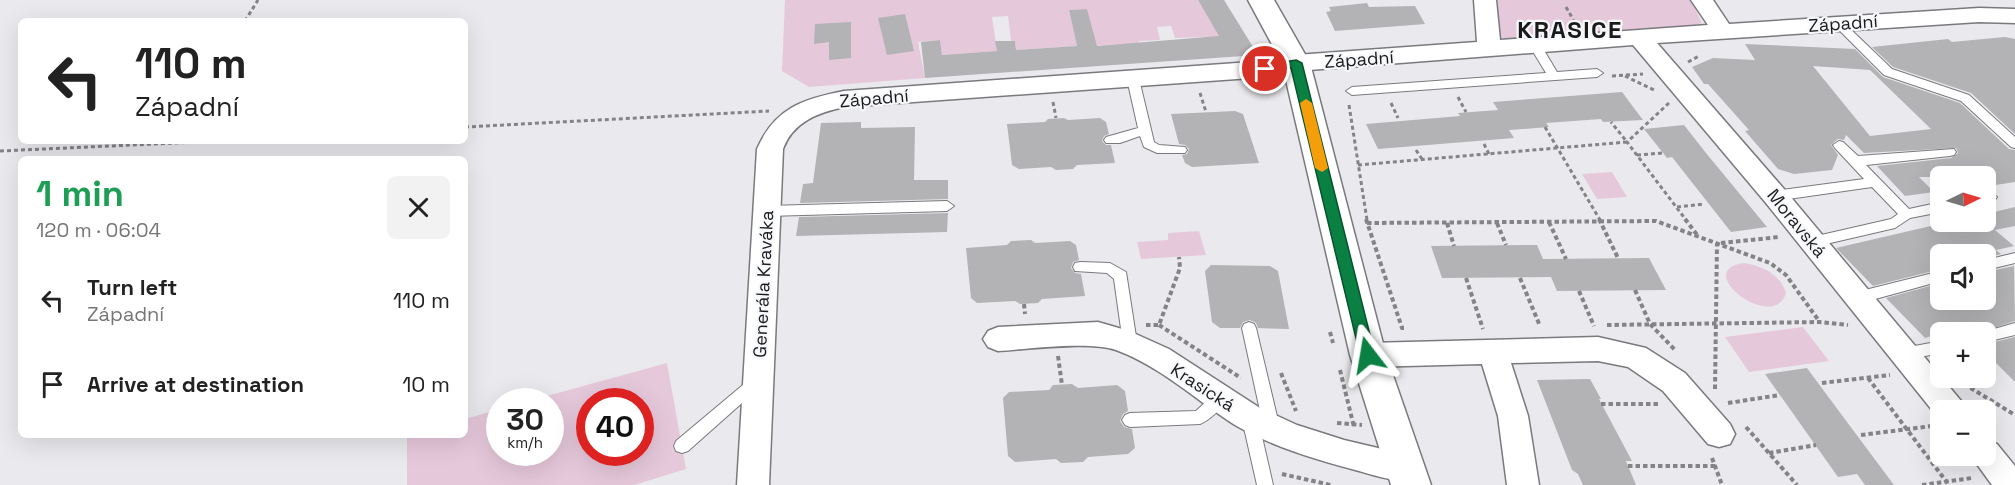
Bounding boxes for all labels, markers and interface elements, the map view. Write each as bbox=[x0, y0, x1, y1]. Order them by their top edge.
street label: Západní bbox=[1808, 9, 1879, 37]
district label: KRASICE bbox=[1517, 14, 1623, 45]
text: 110 m bbox=[135, 37, 247, 90]
icon: left bbox=[36, 42, 114, 120]
pin bbox=[1239, 43, 1290, 94]
street label: Západní bbox=[1324, 45, 1395, 73]
icon: arrive bbox=[1248, 52, 1281, 85]
street label: Západní bbox=[838, 83, 910, 112]
text: Západní bbox=[135, 89, 239, 124]
north arrow bbox=[1930, 166, 1996, 232]
map controls bbox=[1930, 166, 1996, 466]
text: 1 min bbox=[36, 171, 124, 217]
button: close bbox=[387, 176, 450, 239]
street label: Moravská bbox=[1762, 184, 1832, 262]
street label: Generála Kraváka bbox=[748, 210, 778, 358]
text: 120 m · 06:04 bbox=[36, 217, 161, 243]
button: sound bbox=[1930, 244, 1996, 310]
text: Turn left bbox=[87, 273, 177, 301]
icon: left bbox=[36, 284, 69, 317]
text: 110 m bbox=[393, 286, 450, 314]
text: Západní bbox=[87, 301, 164, 327]
button: + bbox=[1930, 322, 1996, 388]
position arrow bbox=[1336, 323, 1400, 387]
street label: Krasická bbox=[1166, 358, 1240, 416]
icon: arrive bbox=[36, 368, 69, 401]
text: Arrive at destination bbox=[87, 370, 304, 398]
text: 10 m bbox=[402, 370, 450, 398]
speed limit sign: 40 bbox=[576, 388, 654, 466]
text: 30 bbox=[506, 400, 544, 439]
button: − bbox=[1930, 400, 1996, 466]
text: km/h bbox=[507, 433, 543, 452]

